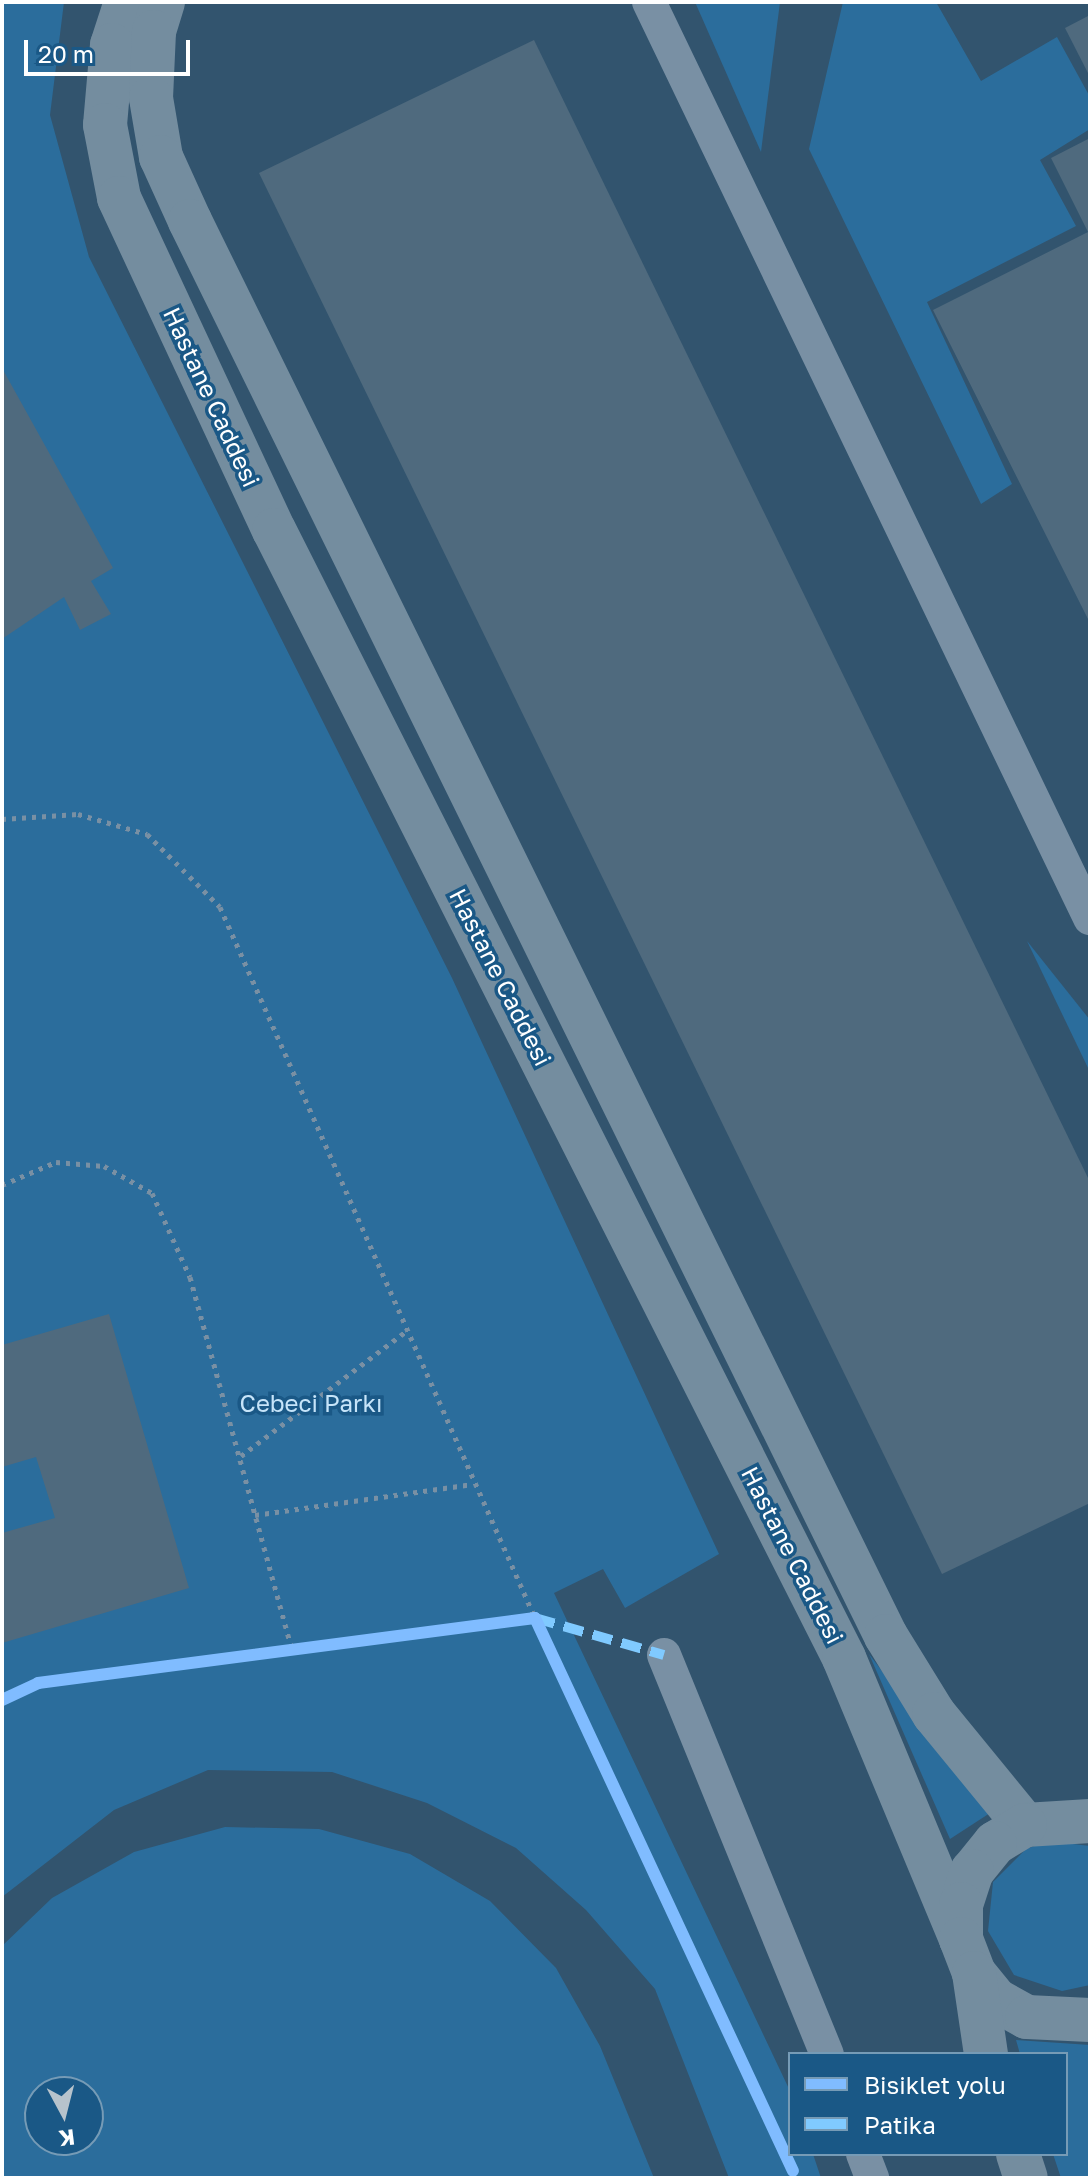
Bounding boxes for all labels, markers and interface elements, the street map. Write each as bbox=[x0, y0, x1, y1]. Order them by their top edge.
scale bar bbox=[28, 24, 194, 74]
text: 20 m bbox=[38, 39, 94, 68]
street label: Hastane Caddesi bbox=[158, 303, 266, 491]
street label: Hastane Caddesi bbox=[444, 884, 558, 1070]
park label: Cebeci Parkı bbox=[240, 1389, 382, 1417]
street label: Hastane Caddesi bbox=[736, 1462, 850, 1648]
legend bbox=[788, 2052, 1068, 2156]
text: Bisiklet yolu bbox=[864, 2070, 1006, 2099]
north arrow bbox=[24, 2076, 104, 2156]
text: Patika bbox=[864, 2110, 936, 2139]
text: K bbox=[57, 2124, 76, 2153]

